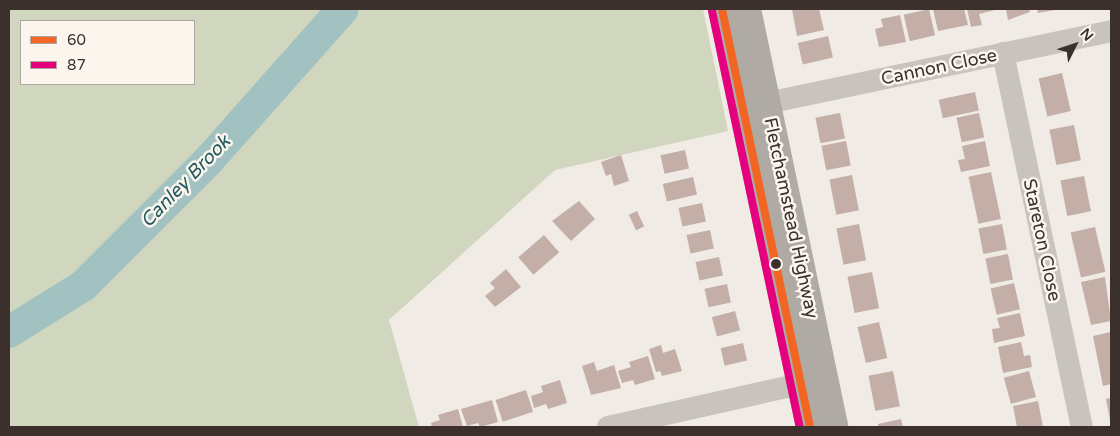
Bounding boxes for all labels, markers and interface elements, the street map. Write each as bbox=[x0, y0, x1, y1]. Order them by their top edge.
legend bbox=[20, 20, 195, 85]
north arrow bbox=[1050, 20, 1100, 70]
text: N bbox=[1077, 25, 1097, 45]
text: 60 bbox=[67, 31, 86, 49]
street label: Cannon Close bbox=[879, 44, 999, 90]
text: 87 bbox=[67, 56, 86, 74]
street label: Fletchamstead Highway bbox=[759, 116, 823, 320]
water label: Canley Brook bbox=[136, 131, 236, 233]
street label: Stareton Close bbox=[1018, 177, 1066, 303]
unlabelled marker bbox=[771, 259, 781, 269]

